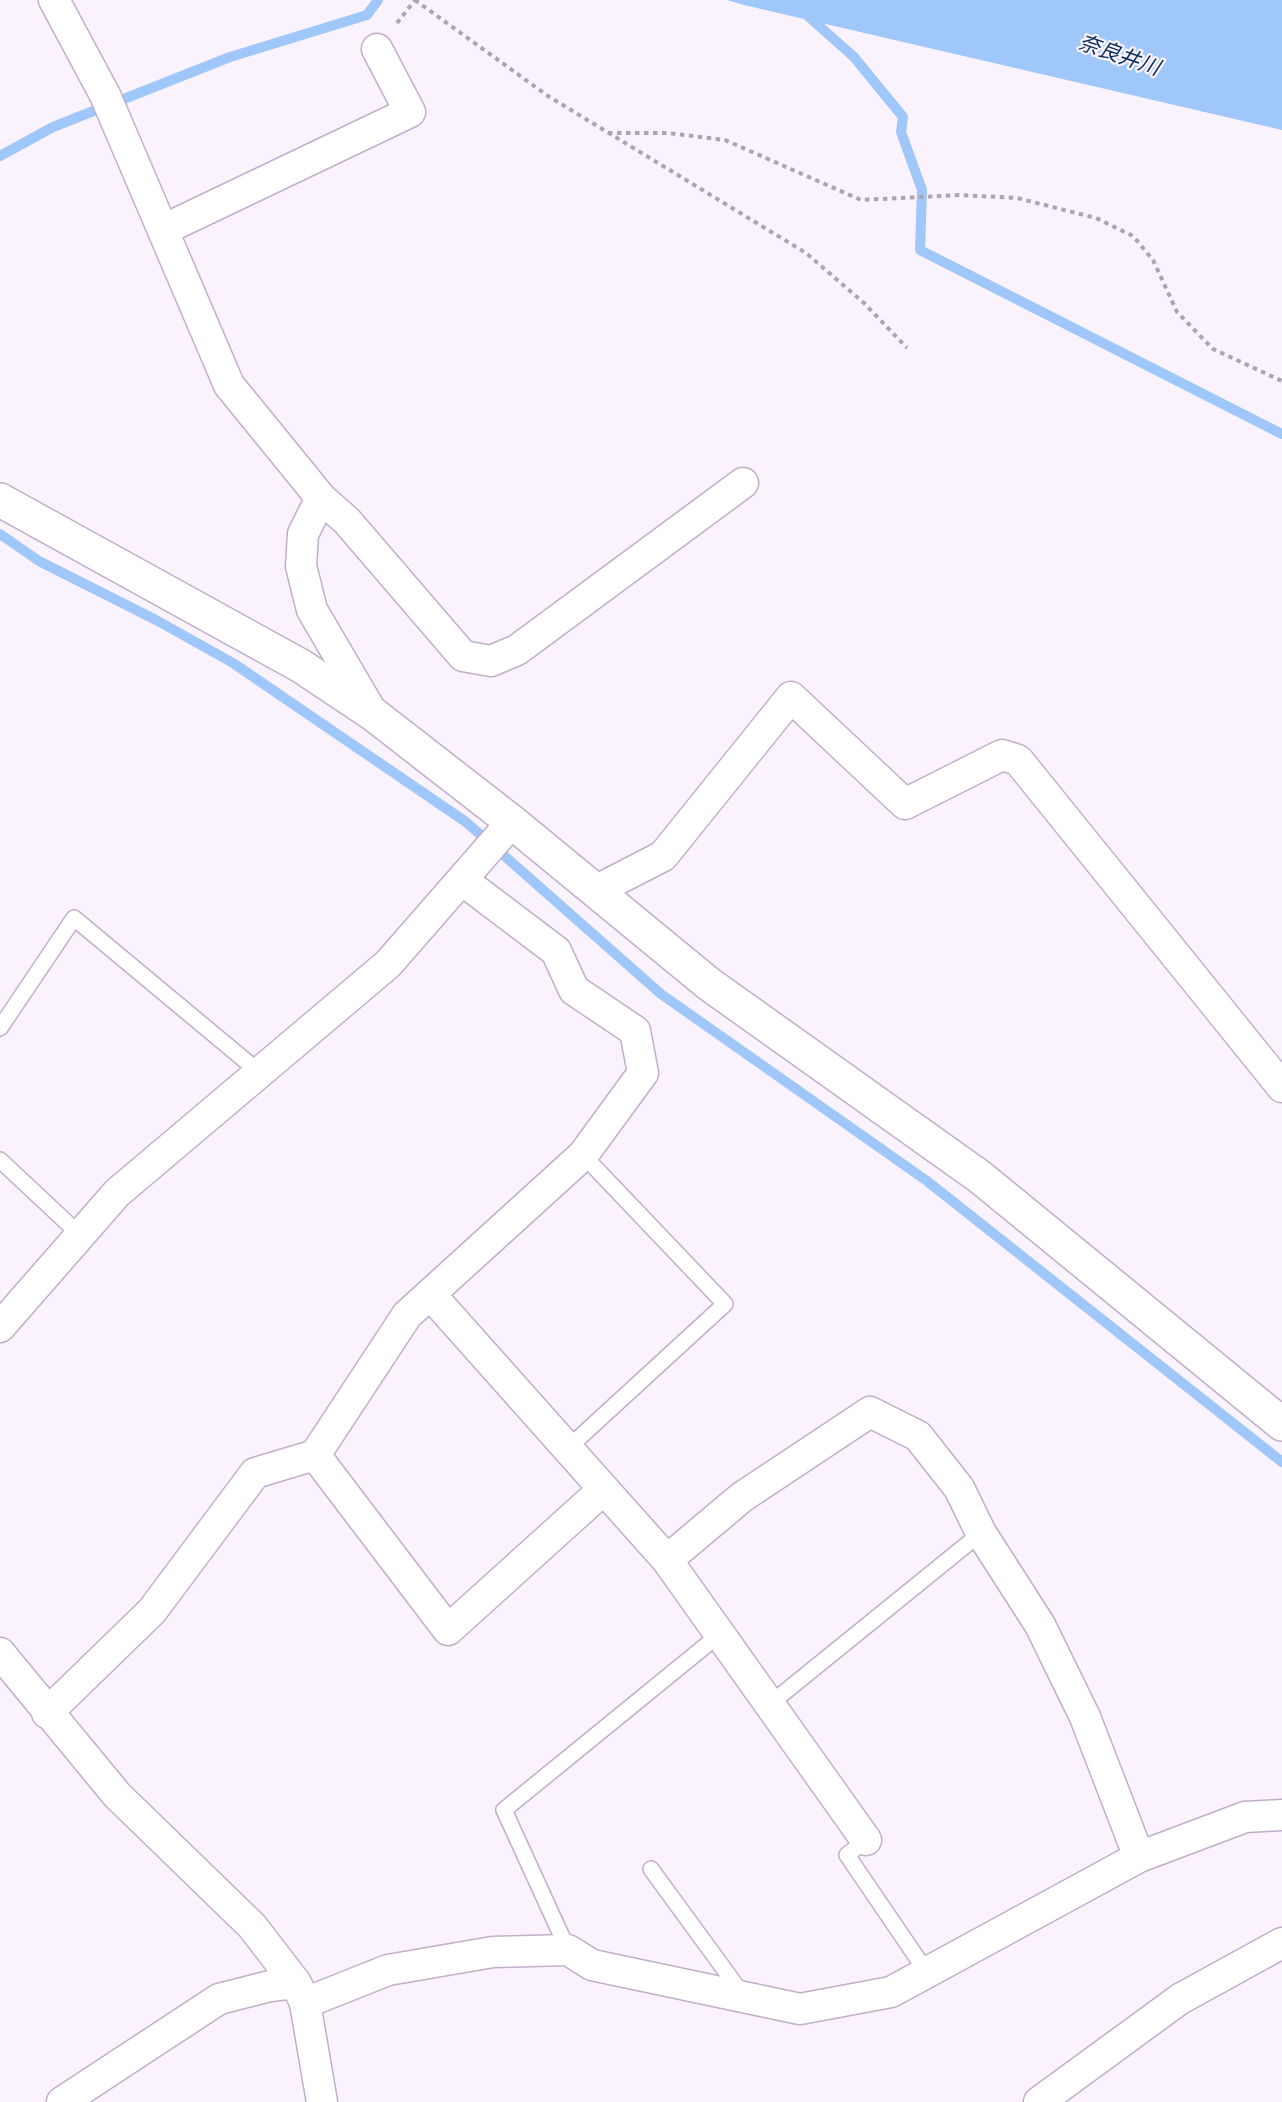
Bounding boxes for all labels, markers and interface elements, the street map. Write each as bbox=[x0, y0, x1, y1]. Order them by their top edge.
water label: 奈良井川 bbox=[1075, 30, 1163, 82]

